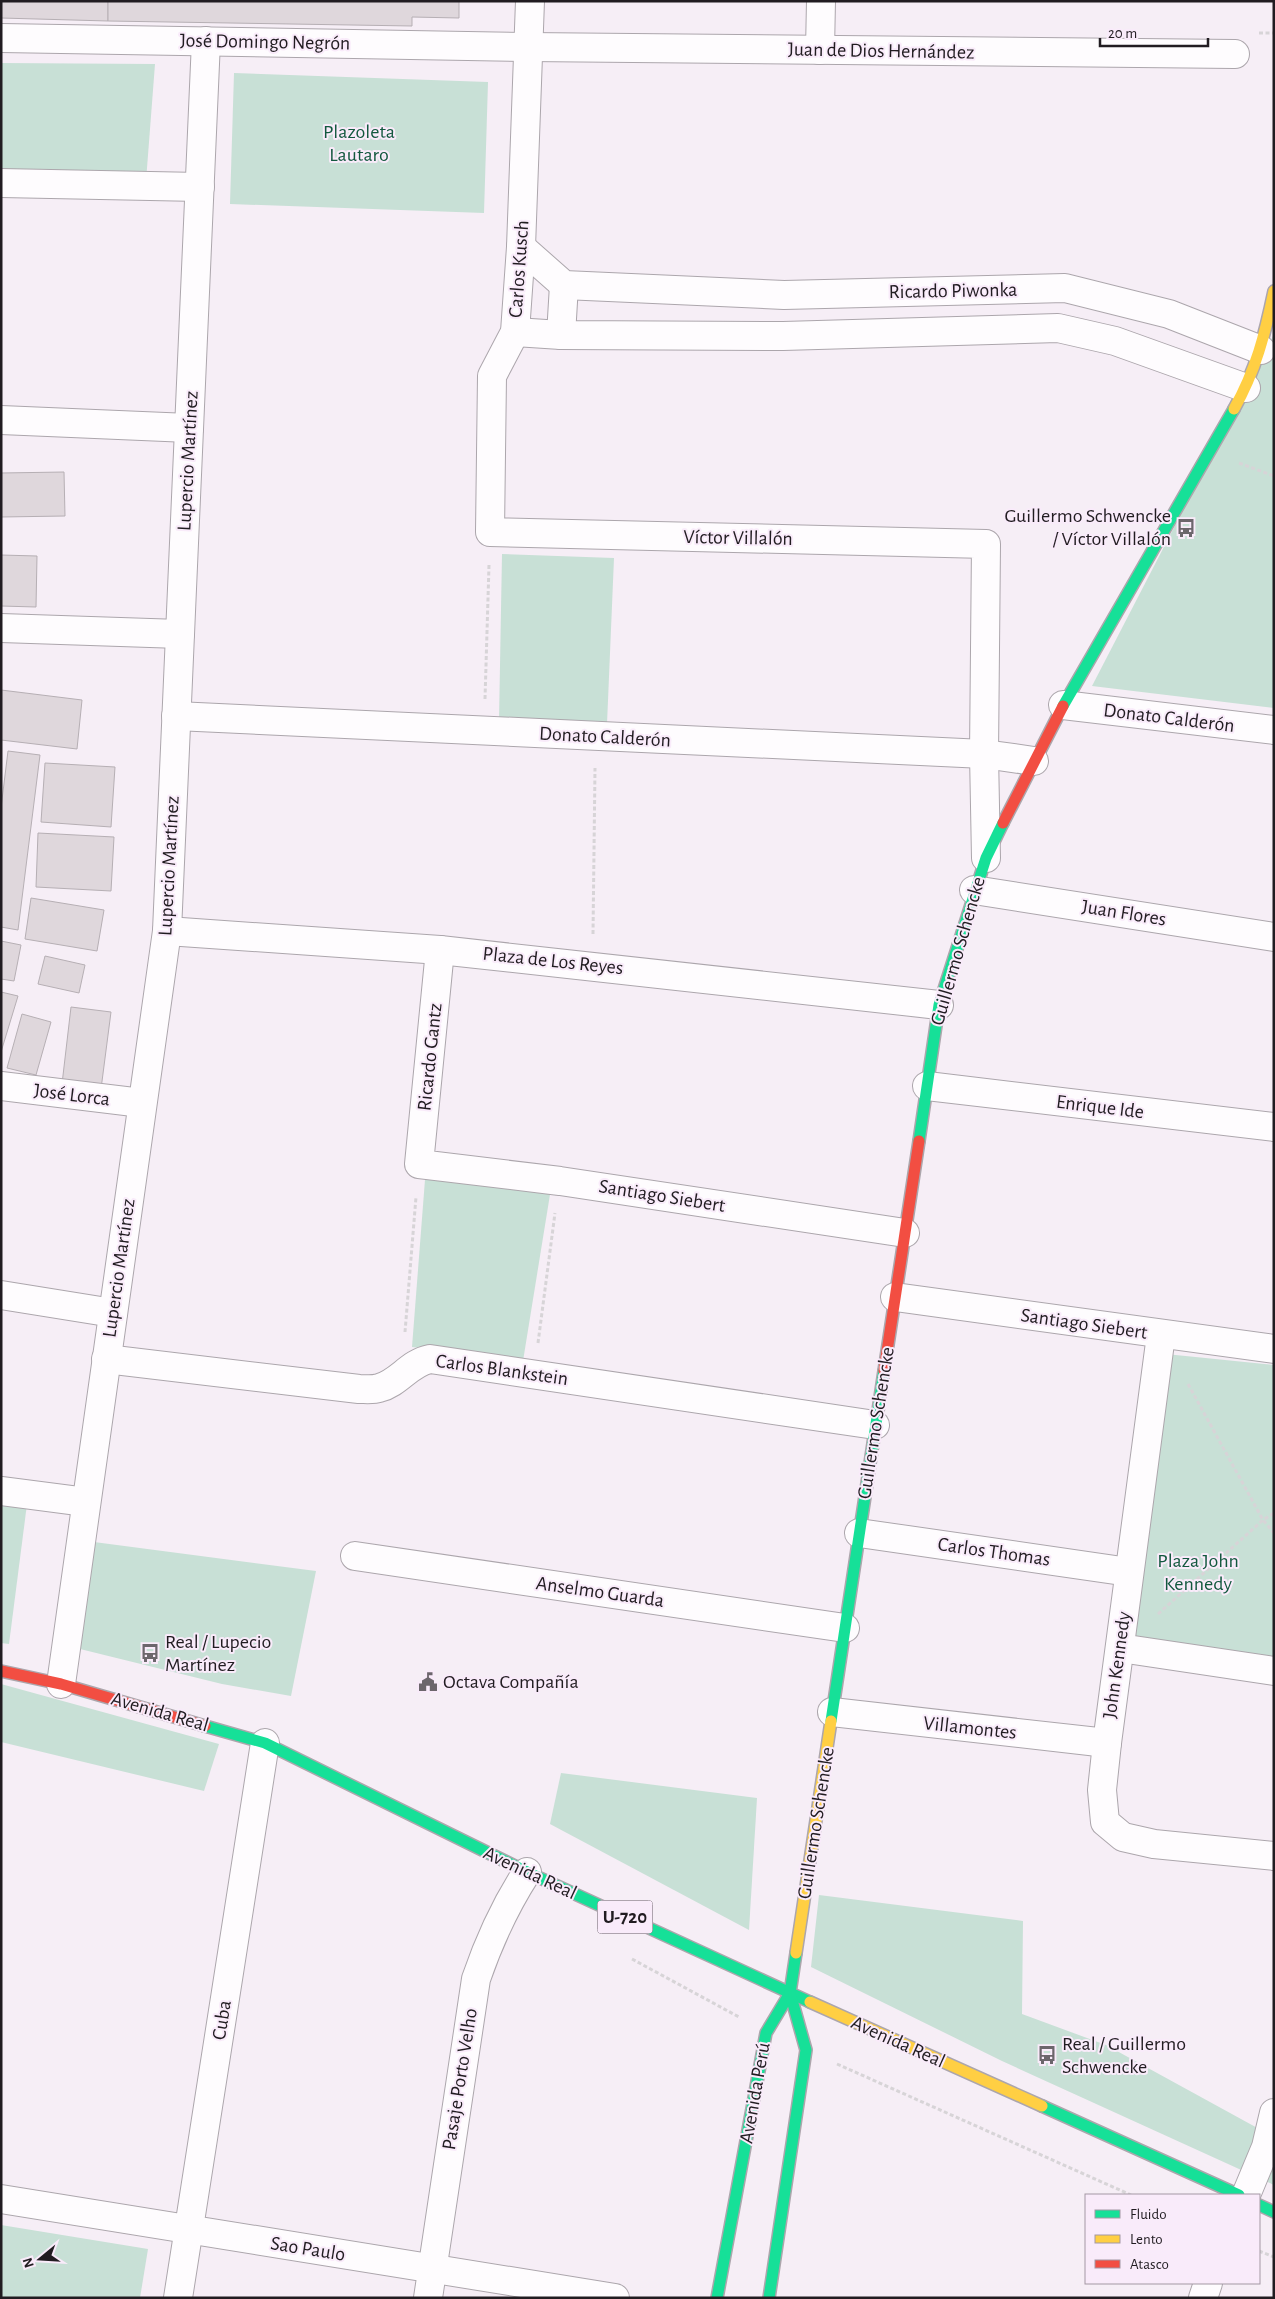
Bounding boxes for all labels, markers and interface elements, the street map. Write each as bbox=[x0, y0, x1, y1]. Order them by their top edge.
scale bar bbox=[1100, 15, 1208, 47]
text: 20 m bbox=[1108, 26, 1137, 41]
street label: José Domingo Negrón bbox=[180, 31, 350, 53]
street label: Juan de Dios Hernández bbox=[788, 39, 974, 63]
park label: Plazoleta Lautaro bbox=[323, 122, 395, 165]
street label: Carlos Kusch bbox=[506, 220, 532, 318]
street label: Ricardo Piwonka bbox=[888, 280, 1018, 302]
street label: Lupercio Martínez bbox=[174, 391, 202, 531]
place label: Guillermo Schwencke / Víctor Villalón bbox=[1004, 506, 1171, 549]
bus stop icon: Guillermo Schwencke / Víctor Villalón bbox=[1175, 517, 1197, 539]
street label: Víctor Villalón bbox=[683, 527, 793, 549]
street label: Donato Calderón bbox=[1102, 700, 1236, 736]
street label: Donato Calderón bbox=[539, 724, 671, 750]
street label: Lupercio Martínez bbox=[155, 796, 183, 936]
street label: Guillermo Schencke bbox=[927, 874, 989, 1028]
street label: Juan Flores bbox=[1080, 896, 1168, 930]
street label: Plaza de Los Reyes bbox=[482, 944, 624, 978]
street label: Ricardo Gantz bbox=[414, 1002, 446, 1112]
street label: José Lorca bbox=[33, 1080, 111, 1110]
street label: Enrique Ide bbox=[1055, 1092, 1145, 1122]
street label: Santiago Siebert bbox=[597, 1176, 727, 1216]
street label: Lupercio Martínez bbox=[99, 1197, 139, 1339]
street label: Santiago Siebert bbox=[1019, 1305, 1149, 1343]
street label: Guillermo Schencke bbox=[854, 1346, 898, 1500]
street label: Carlos Blankstein bbox=[435, 1351, 569, 1389]
street label: Carlos Thomas bbox=[936, 1534, 1052, 1570]
park label: Plaza John Kennedy bbox=[1157, 1551, 1239, 1594]
street label: Anselmo Guarda bbox=[535, 1573, 665, 1611]
street label: John Kennedy bbox=[1100, 1610, 1134, 1720]
place label: Real / Lupecio Martínez bbox=[165, 1632, 271, 1675]
bus stop icon: Real / Lupecio Martínez bbox=[139, 1642, 161, 1664]
public building icon: Octava Compañía bbox=[417, 1671, 439, 1693]
place label: Octava Compañía bbox=[443, 1672, 579, 1692]
street label: Avenida Real bbox=[109, 1689, 211, 1735]
street label: Villamontes bbox=[922, 1713, 1018, 1743]
street label: Guillermo Schencke bbox=[794, 1746, 838, 1900]
street label: Avenida Real bbox=[480, 1843, 580, 1903]
road number: U-720 bbox=[598, 1900, 652, 1934]
street label: Cuba bbox=[209, 1999, 235, 2041]
street label: Pasaje Porto Velho bbox=[439, 2007, 481, 2151]
street label: Avenida Real bbox=[848, 2012, 948, 2072]
place label: Real / Guillermo Schwencke bbox=[1062, 2034, 1186, 2077]
street label: Avenida Perú bbox=[736, 2041, 774, 2145]
bus stop icon: Real / Guillermo Schwencke bbox=[1036, 2044, 1058, 2066]
legend bbox=[1085, 2194, 1260, 2284]
text: Fluido bbox=[1130, 2207, 1167, 2222]
text: Lento bbox=[1130, 2232, 1163, 2247]
street label: Sao Paulo bbox=[269, 2233, 347, 2265]
north arrow bbox=[15, 2234, 65, 2284]
text: N bbox=[20, 2256, 37, 2270]
text: Atasco bbox=[1130, 2257, 1169, 2272]

